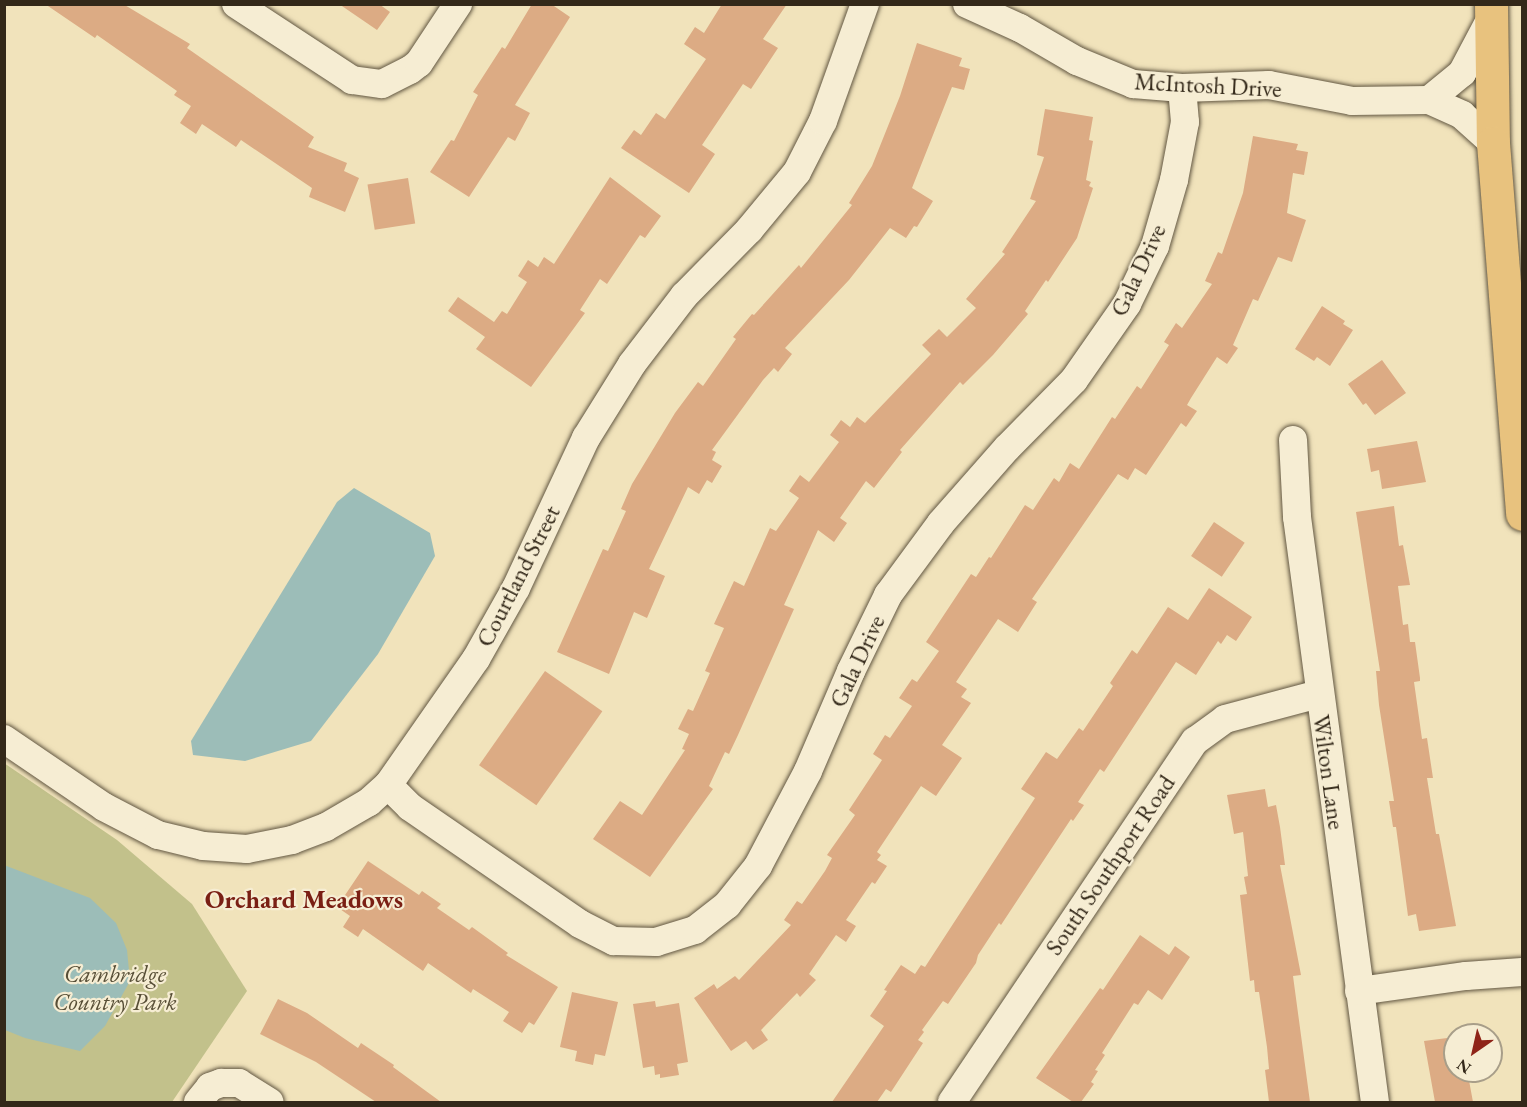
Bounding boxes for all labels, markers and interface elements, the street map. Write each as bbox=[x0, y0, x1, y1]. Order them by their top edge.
street label: McIntosh Drive bbox=[1134, 67, 1282, 103]
street label: Gala Drive bbox=[1104, 219, 1172, 321]
street label: Courtland Street bbox=[470, 500, 566, 652]
street label: Gala Drive bbox=[823, 610, 891, 712]
street label: Wilton Lane bbox=[1307, 713, 1351, 831]
street label: South Southport Road bbox=[1039, 770, 1181, 960]
district label: Orchard Meadows bbox=[205, 884, 403, 916]
park label: Cambridge Country Park bbox=[53, 960, 177, 1016]
north arrow bbox=[1443, 1023, 1503, 1083]
text: N bbox=[1453, 1054, 1475, 1079]

